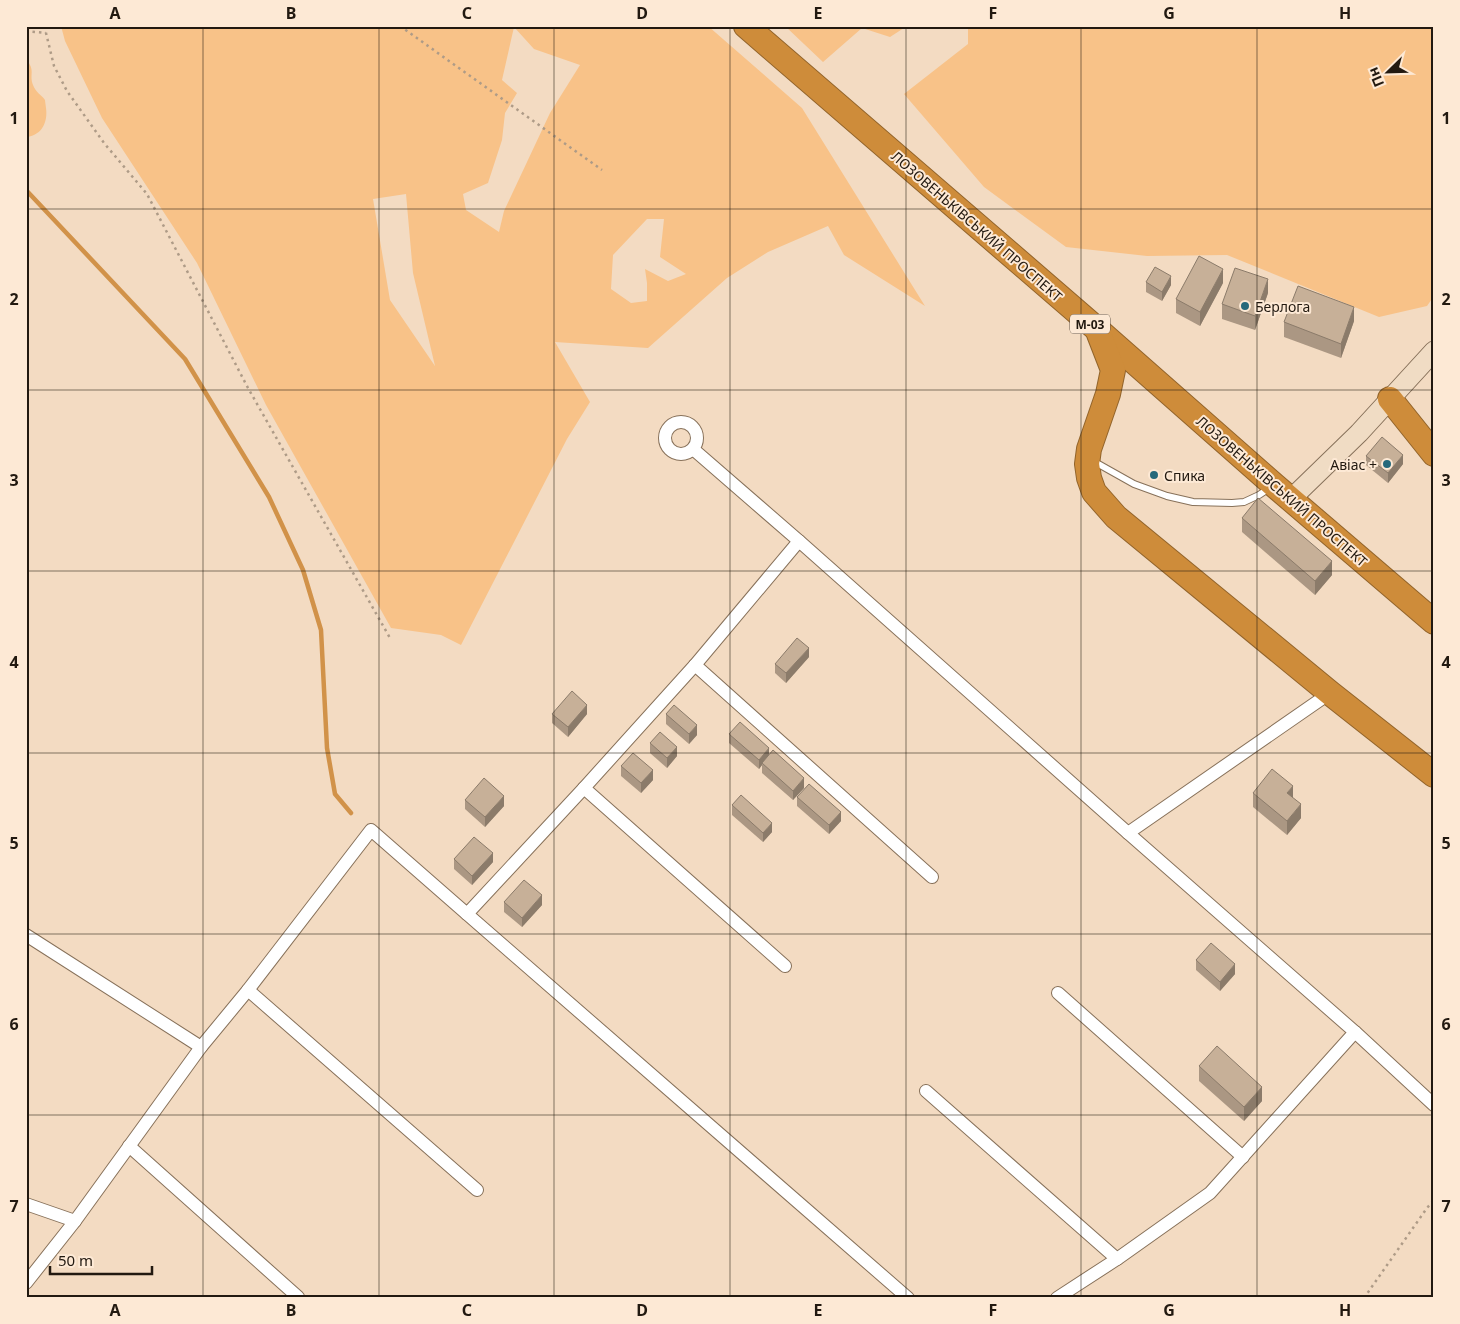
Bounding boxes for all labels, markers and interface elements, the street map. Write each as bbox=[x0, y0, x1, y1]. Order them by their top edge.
text: A bbox=[109, 2, 121, 24]
text: B bbox=[286, 2, 296, 24]
text: C bbox=[462, 2, 472, 24]
text: D bbox=[636, 2, 648, 24]
text: E bbox=[814, 2, 823, 24]
text: F bbox=[989, 2, 997, 24]
text: G bbox=[1163, 2, 1175, 24]
text: H bbox=[1339, 2, 1351, 24]
north arrow bbox=[1362, 48, 1412, 98]
text: Пн bbox=[1363, 64, 1388, 90]
text: 1 bbox=[9, 107, 19, 129]
text: 1 bbox=[1441, 107, 1451, 129]
street label: ЛОЗОВЕНЬКІВСЬКИЙ ПРОСПЕКТ bbox=[888, 146, 1067, 306]
text: 2 bbox=[9, 288, 19, 310]
text: 2 bbox=[1441, 288, 1451, 310]
place label: Берлога bbox=[1255, 297, 1310, 316]
marker: Берлога bbox=[1239, 300, 1251, 312]
road number: М-03 bbox=[1070, 314, 1110, 334]
street label: ЛОЗОВЕНЬКІВСЬКИЙ ПРОСПЕКТ bbox=[1193, 411, 1372, 571]
place label: Авiас + bbox=[1330, 455, 1377, 474]
marker: Авiас + bbox=[1381, 458, 1393, 470]
place label: Спика bbox=[1164, 466, 1205, 485]
text: 3 bbox=[9, 469, 19, 491]
marker: Спика bbox=[1148, 469, 1160, 481]
text: 3 bbox=[1441, 469, 1451, 491]
text: 4 bbox=[9, 651, 19, 673]
text: 4 bbox=[1441, 651, 1451, 673]
text: 5 bbox=[9, 832, 19, 854]
text: 5 bbox=[1441, 832, 1451, 854]
text: 6 bbox=[9, 1013, 19, 1035]
text: 6 bbox=[1441, 1013, 1451, 1035]
text: 7 bbox=[9, 1195, 19, 1217]
text: 7 bbox=[1441, 1195, 1451, 1217]
scale bar bbox=[50, 1244, 152, 1276]
text: 50 m bbox=[58, 1250, 93, 1270]
text: A bbox=[109, 1299, 121, 1321]
text: B bbox=[286, 1299, 296, 1321]
text: C bbox=[462, 1299, 472, 1321]
text: D bbox=[636, 1299, 648, 1321]
text: E bbox=[814, 1299, 823, 1321]
text: F bbox=[989, 1299, 997, 1321]
text: G bbox=[1163, 1299, 1175, 1321]
text: H bbox=[1339, 1299, 1351, 1321]

